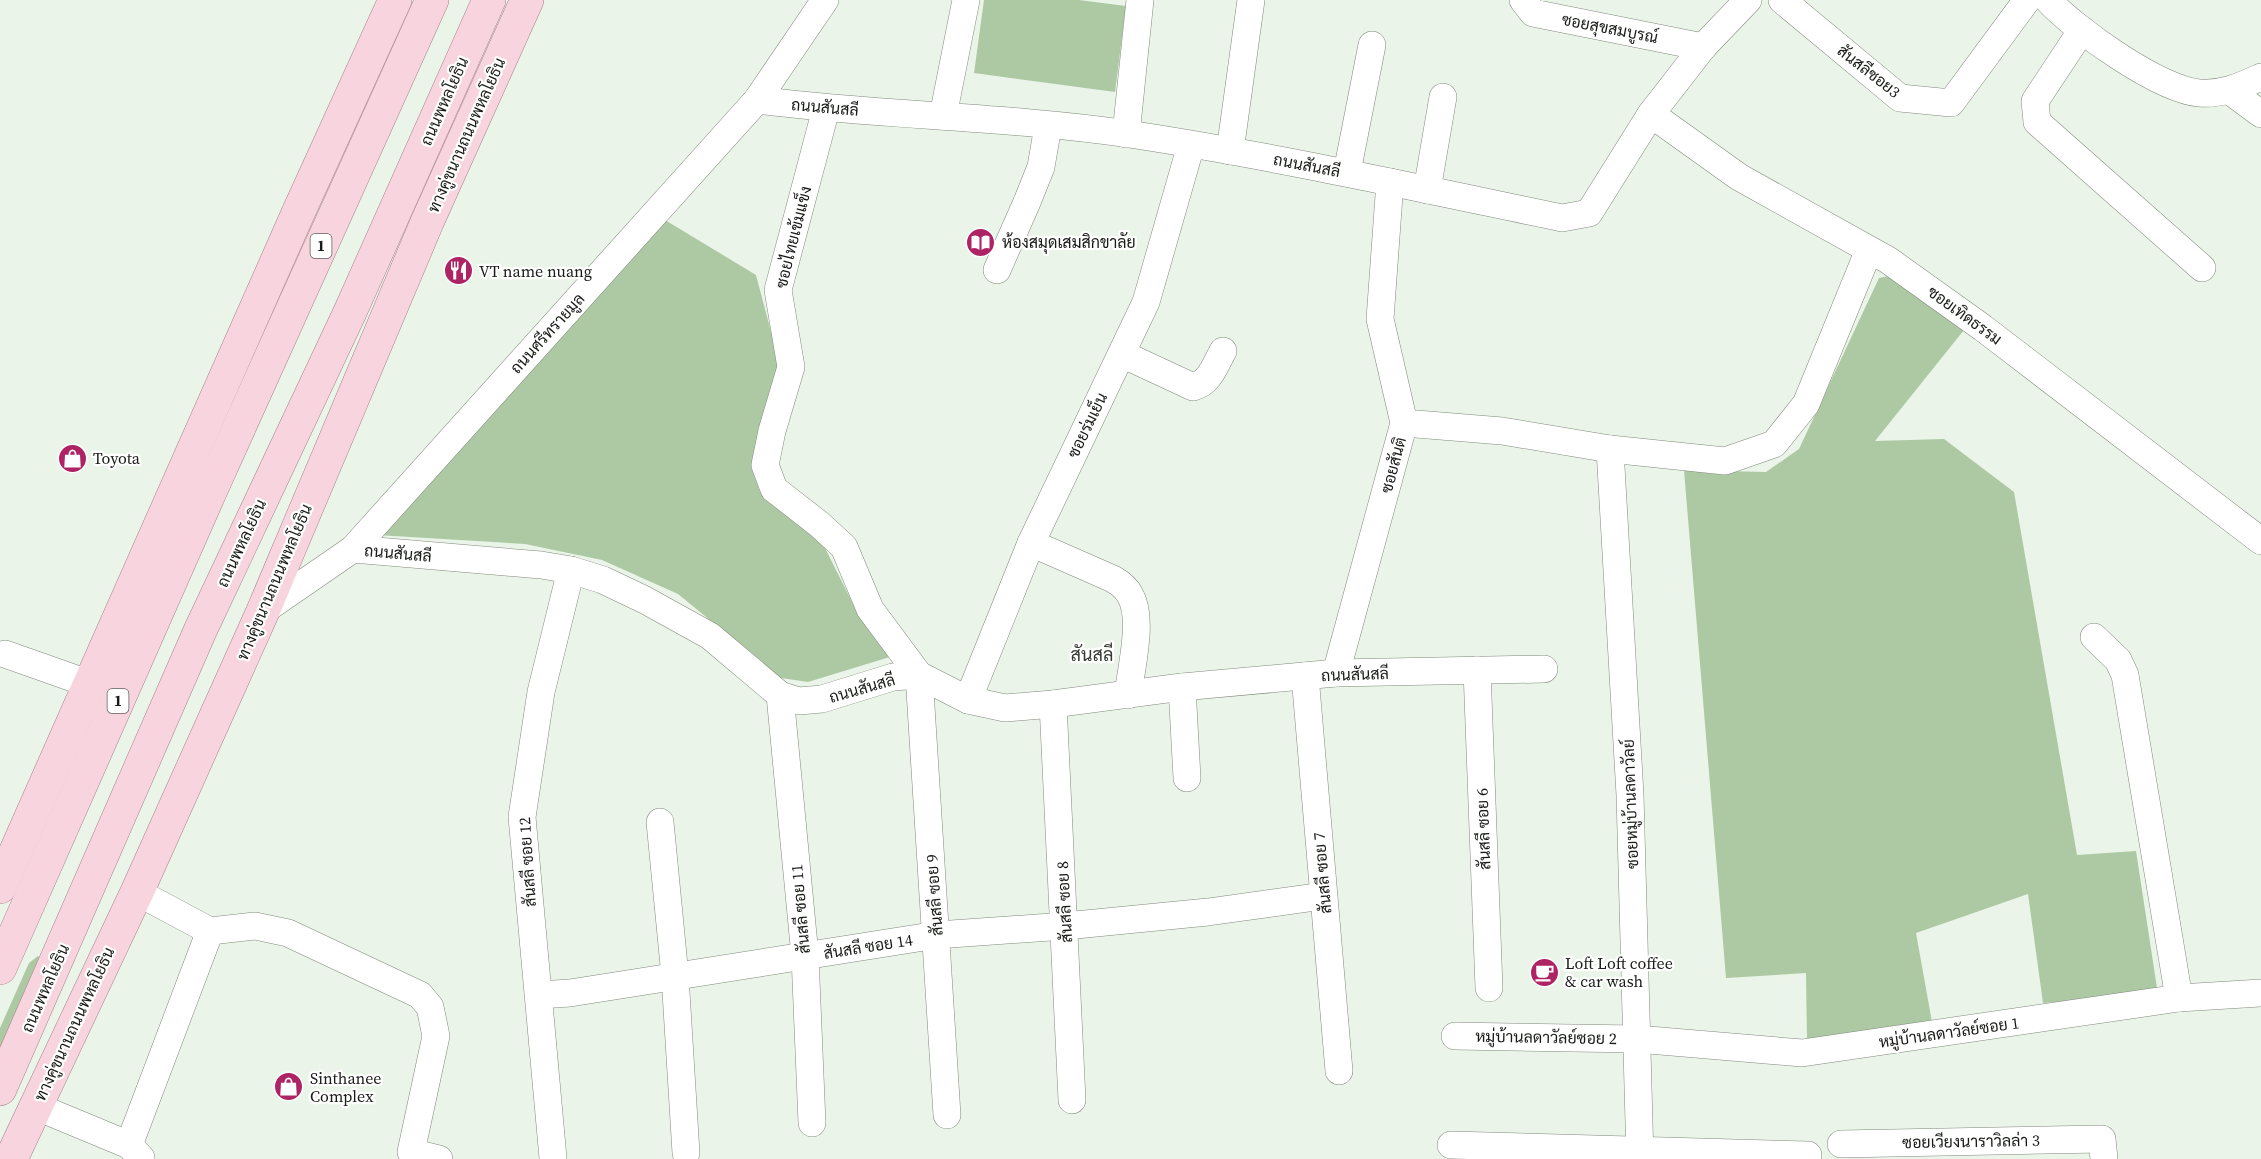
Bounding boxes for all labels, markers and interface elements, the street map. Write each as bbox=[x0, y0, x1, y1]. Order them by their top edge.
street label: ซอยสุขสมบูรณ์ bbox=[1560, 7, 1660, 49]
street label: สันสลีซอย3 bbox=[1833, 39, 1905, 103]
street label: ถนนพหลโยธิน bbox=[415, 53, 473, 149]
street label: ทางคู่ขนานถนนพหลโยธิน bbox=[422, 54, 511, 216]
street label: ถนนสันสลี bbox=[790, 93, 860, 121]
street label: ถนนสันสลี bbox=[1272, 148, 1342, 182]
street label: ซอยไทยเข้มแข็ง bbox=[768, 183, 816, 290]
library icon: ห้องสมุดเสมสิกขาลัย bbox=[965, 226, 997, 258]
place label: ห้องสมุดเสมสิกขาลัย bbox=[1002, 231, 1136, 254]
road number: 1 bbox=[310, 234, 332, 258]
restaurant icon: VT name nuang bbox=[442, 255, 474, 287]
place label: VT name nuang bbox=[479, 260, 592, 282]
street label: ซอยเทิดธรรม bbox=[1923, 280, 2007, 350]
street label: ถนนศรีทรายมูล bbox=[505, 288, 590, 379]
street label: ซอยร่มเย็น bbox=[1060, 388, 1112, 461]
street label: ซอยสันติ bbox=[1375, 434, 1411, 496]
shop icon: Toyota bbox=[56, 442, 88, 474]
place label: Toyota bbox=[93, 447, 141, 469]
street label: ถนนพหลโยธิน bbox=[211, 495, 271, 591]
street label: ทางคู่ขนานถนนพหลโยธิน bbox=[231, 501, 318, 664]
street label: ถนนสันสลี bbox=[363, 539, 433, 567]
district label: สันสลี bbox=[1071, 642, 1113, 667]
street label: ถนนสันสลี bbox=[1321, 662, 1389, 686]
street label: ถนนสันสลี bbox=[826, 668, 898, 708]
road number: 1 bbox=[108, 689, 128, 713]
street label: ซอยหมู่บ้านลดาวัลย์ bbox=[1616, 739, 1644, 869]
street label: สันสลี ซอย 6 bbox=[1471, 788, 1495, 870]
street label: สันสลี ซอย 12 bbox=[513, 816, 541, 908]
street label: สันสลี ซอย 7 bbox=[1307, 831, 1337, 915]
street label: สันสลี ซอย 9 bbox=[920, 853, 948, 937]
street label: สันสลี ซอย 8 bbox=[1051, 861, 1077, 943]
street label: สันสลี ซอย 11 bbox=[785, 863, 815, 955]
street label: สันสลี ซอย 14 bbox=[822, 928, 914, 964]
street label: ถนนพหลโยธิน bbox=[16, 940, 74, 1036]
street label: ทางคู่ขนานถนนพหลโยธิน bbox=[29, 943, 120, 1105]
place label: Loft Loft coffee & car wash bbox=[1565, 952, 1673, 992]
cafe icon: Loft Loft coffee & car wash bbox=[1528, 956, 1560, 988]
street label: หมู่บ้านลดาวัลย์ซอย 1 bbox=[1877, 1010, 2021, 1054]
street label: หมู่บ้านลดาวัลย์ซอย 2 bbox=[1475, 1024, 1617, 1050]
place label: Sinthanee Complex bbox=[310, 1067, 381, 1107]
shop icon: Sinthanee Complex bbox=[273, 1071, 305, 1103]
street label: ซอยเวียงนาราวิลล่า 3 bbox=[1902, 1129, 2040, 1153]

